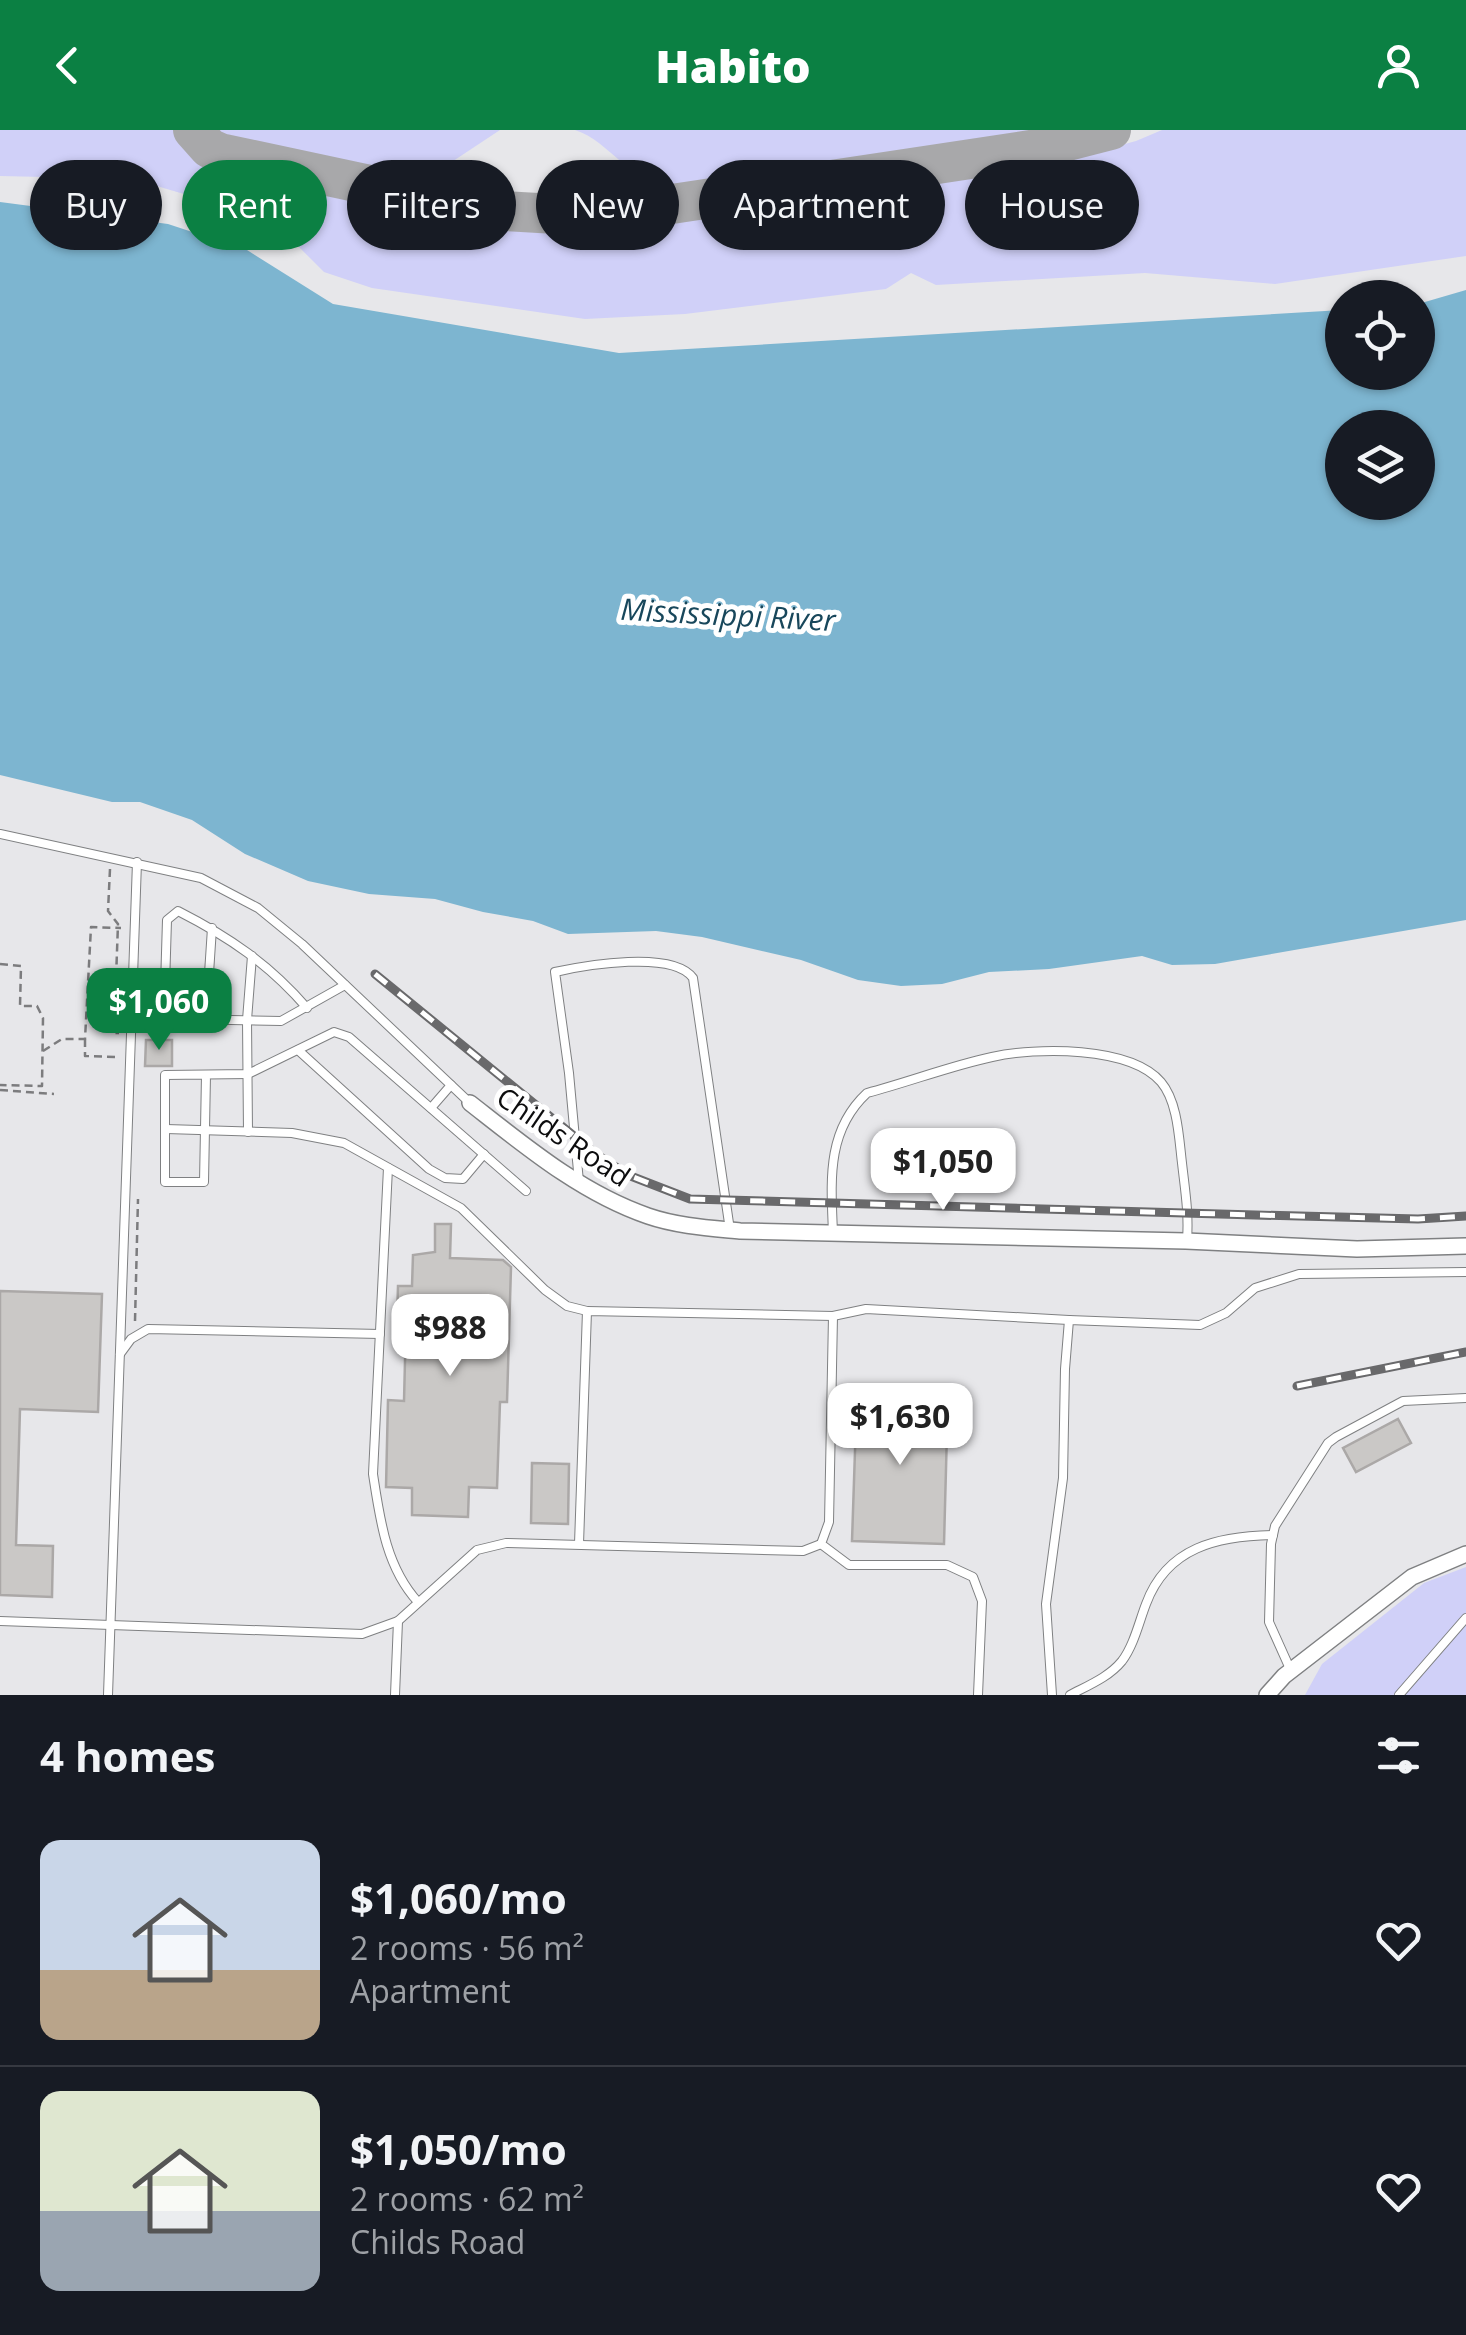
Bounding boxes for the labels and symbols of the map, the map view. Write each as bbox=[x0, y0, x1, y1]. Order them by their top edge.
water label: Mississippi River bbox=[620, 588, 838, 640]
pin: $1,060 bbox=[78, 968, 240, 1053]
street label: Childs Road bbox=[490, 1077, 638, 1195]
pin: $1,050 bbox=[862, 1128, 1024, 1213]
pin: $988 bbox=[391, 1294, 509, 1379]
pin: $1,630 bbox=[819, 1383, 981, 1468]

